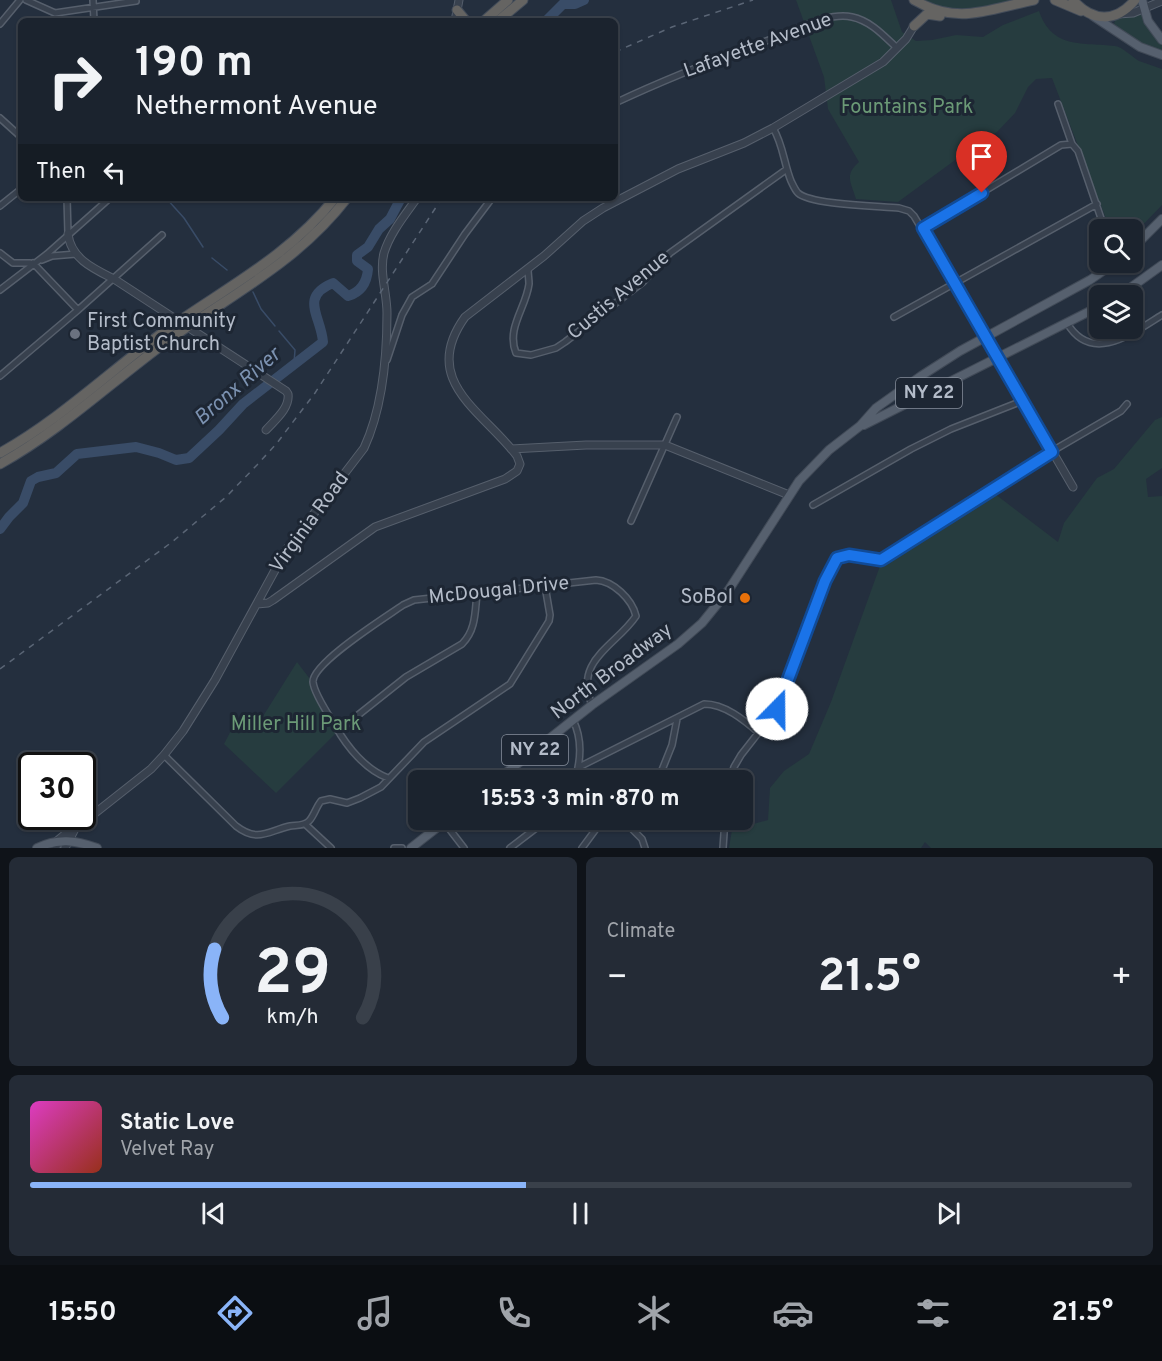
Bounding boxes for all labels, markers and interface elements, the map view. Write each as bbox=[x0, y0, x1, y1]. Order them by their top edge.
street label: Lafayette Avenue bbox=[680, 7, 836, 85]
text: 190 m bbox=[135, 38, 253, 91]
icon: right bbox=[36, 42, 114, 120]
text: Nethermont Avenue bbox=[135, 90, 378, 124]
park label: Fountains Park bbox=[841, 95, 973, 121]
pin bbox=[956, 131, 1007, 193]
icon: arrive bbox=[965, 140, 998, 173]
icon: left bbox=[98, 156, 131, 189]
text: Then bbox=[36, 159, 86, 186]
map controls bbox=[1089, 219, 1143, 339]
button: search bbox=[1089, 219, 1143, 273]
street label: Custis Avenue bbox=[562, 246, 676, 346]
button: layers bbox=[1089, 285, 1143, 339]
place label: First Community Baptist Church bbox=[87, 309, 236, 358]
marker: First Community Baptist Church bbox=[68, 327, 82, 341]
water label: Bronx River bbox=[189, 341, 288, 432]
road number: NY 22 bbox=[896, 378, 962, 408]
street label: Virginia Road bbox=[264, 467, 356, 579]
street label: McDougal Drive bbox=[427, 571, 571, 611]
place label: SoBol bbox=[681, 585, 733, 611]
marker: SoBol bbox=[738, 591, 752, 605]
street label: North Broadway bbox=[546, 618, 678, 726]
position arrow bbox=[745, 677, 809, 741]
park label: Miller Hill Park bbox=[231, 712, 361, 738]
road number: NY 22 bbox=[502, 735, 568, 765]
speed limit sign: 30 bbox=[18, 752, 96, 830]
text: 15:53 · 3 min · 870 m bbox=[482, 786, 679, 813]
text: Climate bbox=[607, 919, 675, 945]
text: 29 bbox=[254, 937, 331, 1016]
text: 21.5° bbox=[818, 950, 921, 1007]
text: − bbox=[607, 958, 628, 1000]
text: + bbox=[1111, 958, 1132, 1000]
text: km/h bbox=[267, 1005, 319, 1032]
text: Static Love bbox=[120, 1110, 234, 1137]
text: Velvet Ray bbox=[120, 1137, 214, 1163]
icon: previous bbox=[197, 1197, 230, 1230]
icon: pause bbox=[564, 1197, 597, 1230]
icon: next bbox=[932, 1197, 965, 1230]
icon: directions bbox=[214, 1292, 256, 1334]
icon: music bbox=[354, 1292, 396, 1334]
icon: phone bbox=[493, 1292, 535, 1334]
icon: climate bbox=[633, 1292, 675, 1334]
icon: car bbox=[772, 1292, 814, 1334]
icon: filters bbox=[912, 1292, 954, 1334]
text: 15:50 bbox=[49, 1296, 117, 1330]
text: 21.5° bbox=[1051, 1296, 1113, 1330]

